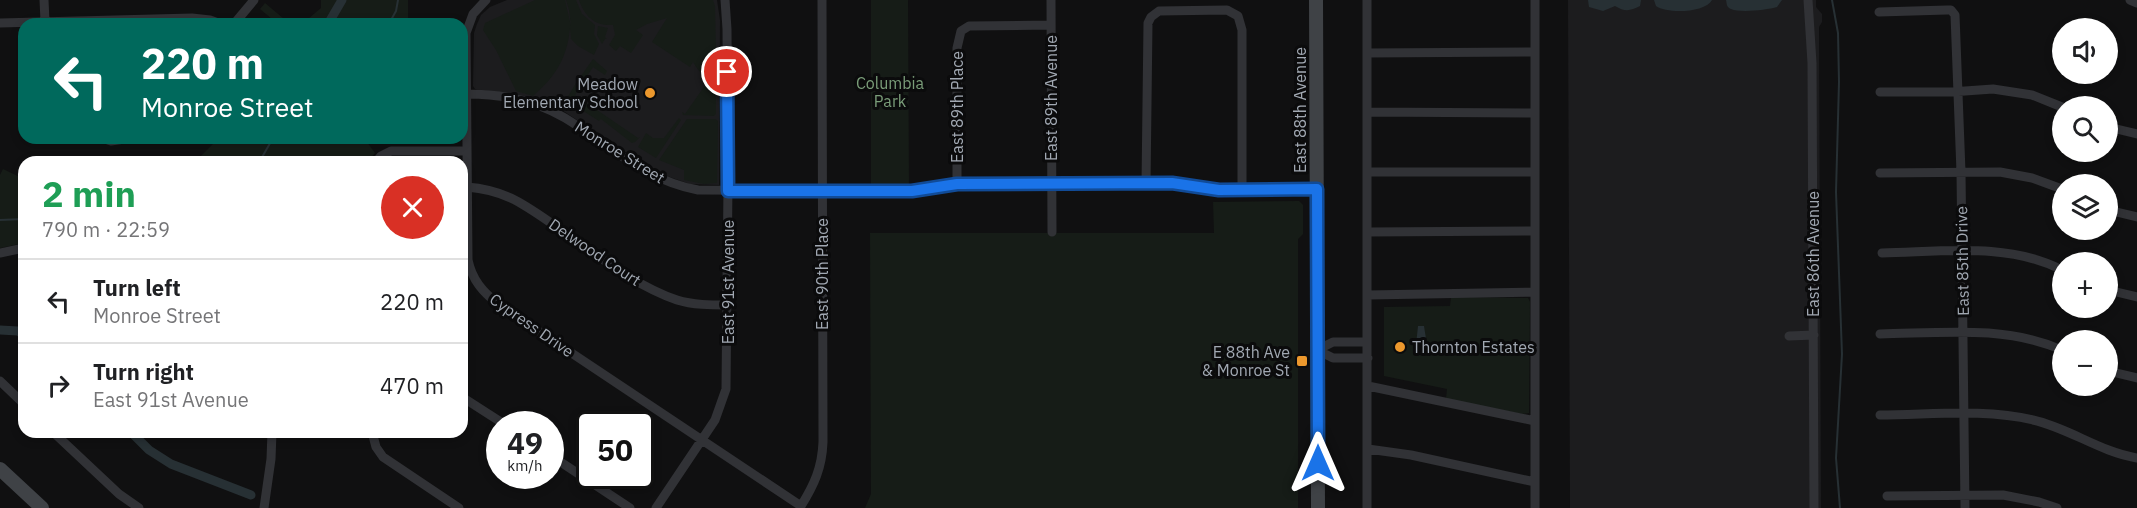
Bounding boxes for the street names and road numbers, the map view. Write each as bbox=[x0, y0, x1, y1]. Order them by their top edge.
street label: East 89th Avenue bbox=[1041, 35, 1061, 161]
street label: East 88th Avenue bbox=[1290, 47, 1310, 173]
street label: East 89th Place bbox=[947, 51, 967, 163]
street label: Monroe Street bbox=[571, 116, 669, 188]
street label: East 86th Avenue bbox=[1803, 191, 1823, 317]
street label: East 85th Drive bbox=[1951, 206, 1973, 316]
street label: Delwood Court bbox=[545, 214, 645, 290]
street label: East 90th Place bbox=[812, 218, 832, 330]
street label: East 91st Avenue bbox=[718, 219, 738, 344]
street label: Cypress Drive bbox=[486, 289, 578, 361]

